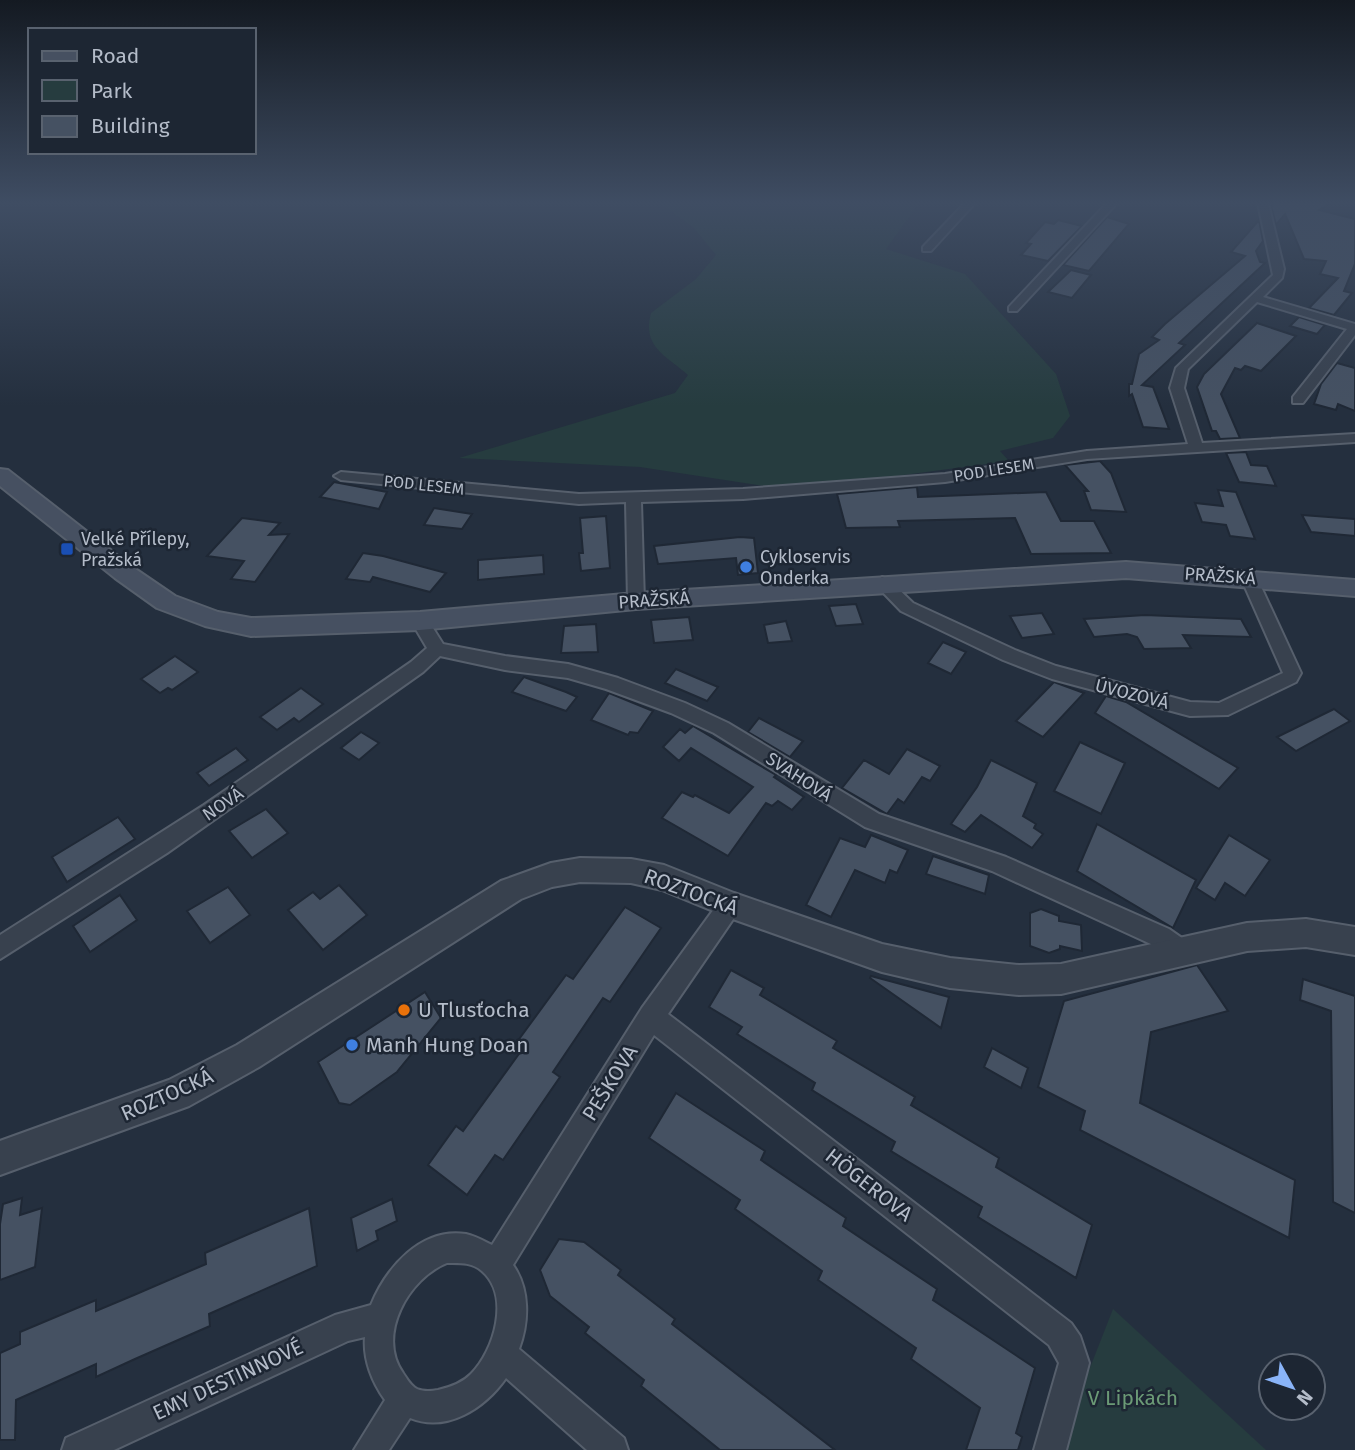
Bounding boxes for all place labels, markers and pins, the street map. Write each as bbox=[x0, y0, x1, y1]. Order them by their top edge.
place label: Velké Přílepy, Pražská bbox=[81, 528, 190, 571]
marker: Velké Přílepy, Pražská bbox=[59, 541, 75, 557]
place label: Cykloservis Onderka bbox=[760, 546, 850, 589]
marker: Cykloservis Onderka bbox=[738, 559, 754, 575]
place label: U Tlusťocha bbox=[418, 997, 530, 1023]
marker: U Tlusťocha bbox=[396, 1002, 412, 1018]
place label: Manh Hung Doan bbox=[366, 1032, 529, 1058]
marker: Manh Hung Doan bbox=[344, 1037, 360, 1053]

